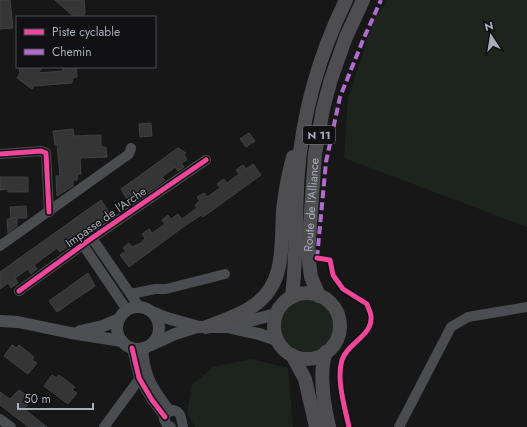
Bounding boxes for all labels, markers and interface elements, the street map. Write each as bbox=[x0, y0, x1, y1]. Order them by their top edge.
legend bbox=[16, 16, 156, 68]
north arrow bbox=[471, 16, 511, 56]
text: N bbox=[483, 17, 495, 35]
text: Piste cyclable bbox=[52, 23, 120, 41]
text: Chemin bbox=[52, 43, 91, 61]
road number: N 11 bbox=[303, 126, 335, 144]
street label: Route de l'Alliance bbox=[299, 157, 324, 252]
street label: Impasse de l'Arche bbox=[62, 182, 150, 252]
scale bar bbox=[18, 385, 93, 411]
text: 50 m bbox=[24, 390, 51, 408]

